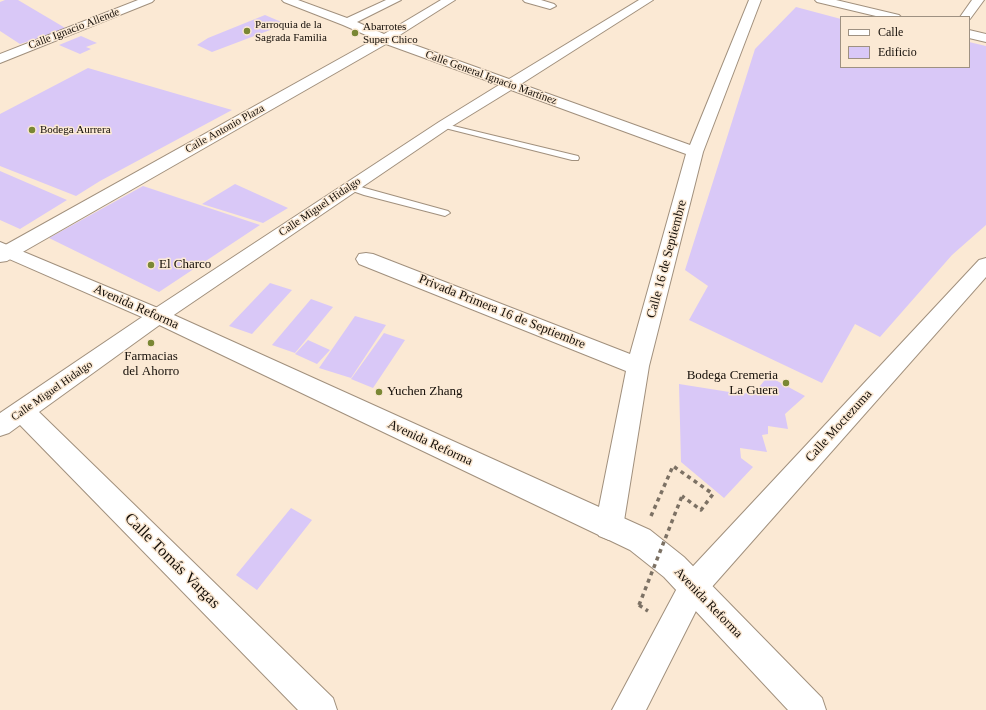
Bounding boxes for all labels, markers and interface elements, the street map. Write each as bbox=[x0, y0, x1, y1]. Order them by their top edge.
street label: Calle Ignacio Allende bbox=[27, 6, 121, 52]
legend bbox=[840, 16, 970, 68]
place label: Parroquia de la Sagrada Familia bbox=[255, 18, 327, 44]
place label: Abarrotes Super Chico bbox=[363, 20, 418, 46]
text: Calle bbox=[878, 25, 903, 39]
marker: Parroquia de la Sagrada Familia bbox=[242, 26, 252, 36]
marker: Abarrotes Super Chico bbox=[350, 28, 360, 38]
text: Edificio bbox=[878, 45, 917, 59]
street label: Calle General Ignacio Martínez bbox=[423, 48, 559, 108]
street label: Calle Antonio Plaza bbox=[183, 102, 267, 156]
place label: Bodega Aurrera bbox=[40, 123, 111, 137]
marker: Bodega Aurrera bbox=[27, 125, 37, 135]
street label: Calle Miguel Hidalgo bbox=[277, 175, 363, 239]
street label: Calle 16 de Septiembre bbox=[644, 198, 690, 320]
place label: El Charco bbox=[159, 257, 211, 273]
marker: El Charco bbox=[146, 260, 156, 270]
street label: Privada Primera 16 de Septiembre bbox=[416, 271, 588, 353]
street label: Avenida Reforma bbox=[91, 281, 181, 333]
marker: Farmacias del Ahorro bbox=[146, 338, 156, 348]
place label: Farmacias del Ahorro bbox=[123, 349, 179, 380]
street label: Calle Miguel Hidalgo bbox=[9, 358, 95, 424]
place label: Bodega Cremeria La Guera bbox=[687, 368, 778, 399]
marker: Bodega Cremeria La Guera bbox=[781, 378, 791, 388]
place label: Yuchen Zhang bbox=[387, 384, 462, 400]
marker: Yuchen Zhang bbox=[374, 387, 384, 397]
street label: Calle Moctezuma bbox=[802, 387, 876, 465]
street label: Avenida Reforma bbox=[385, 417, 475, 469]
street label: Calle Tomás Vargas bbox=[120, 509, 224, 613]
street label: Avenida Reforma bbox=[671, 565, 745, 641]

